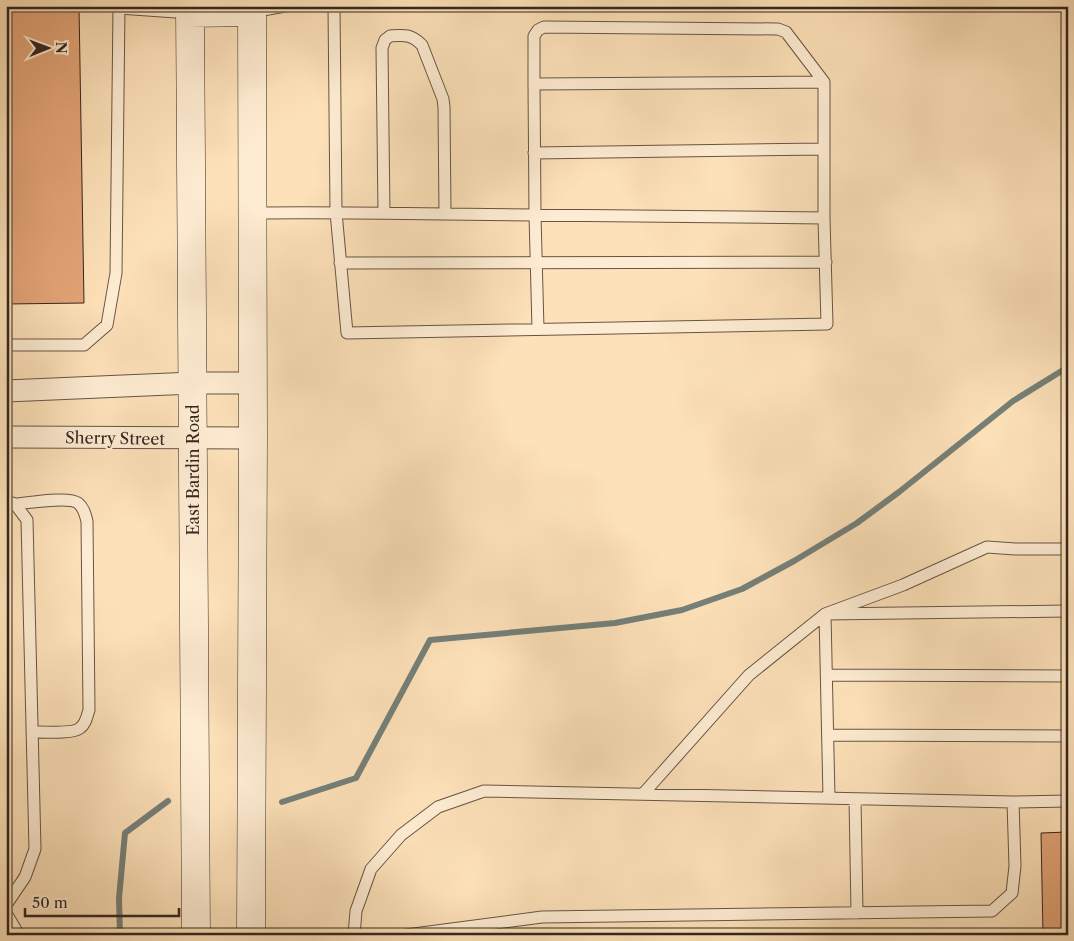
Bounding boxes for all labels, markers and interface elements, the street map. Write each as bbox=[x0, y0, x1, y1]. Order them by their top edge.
north arrow bbox=[22, 22, 72, 72]
text: N bbox=[52, 42, 70, 54]
street label: East Bardin Road bbox=[183, 404, 203, 535]
street label: Sherry Street bbox=[65, 427, 166, 449]
scale bar bbox=[25, 886, 179, 918]
text: 50 m bbox=[32, 893, 68, 912]

